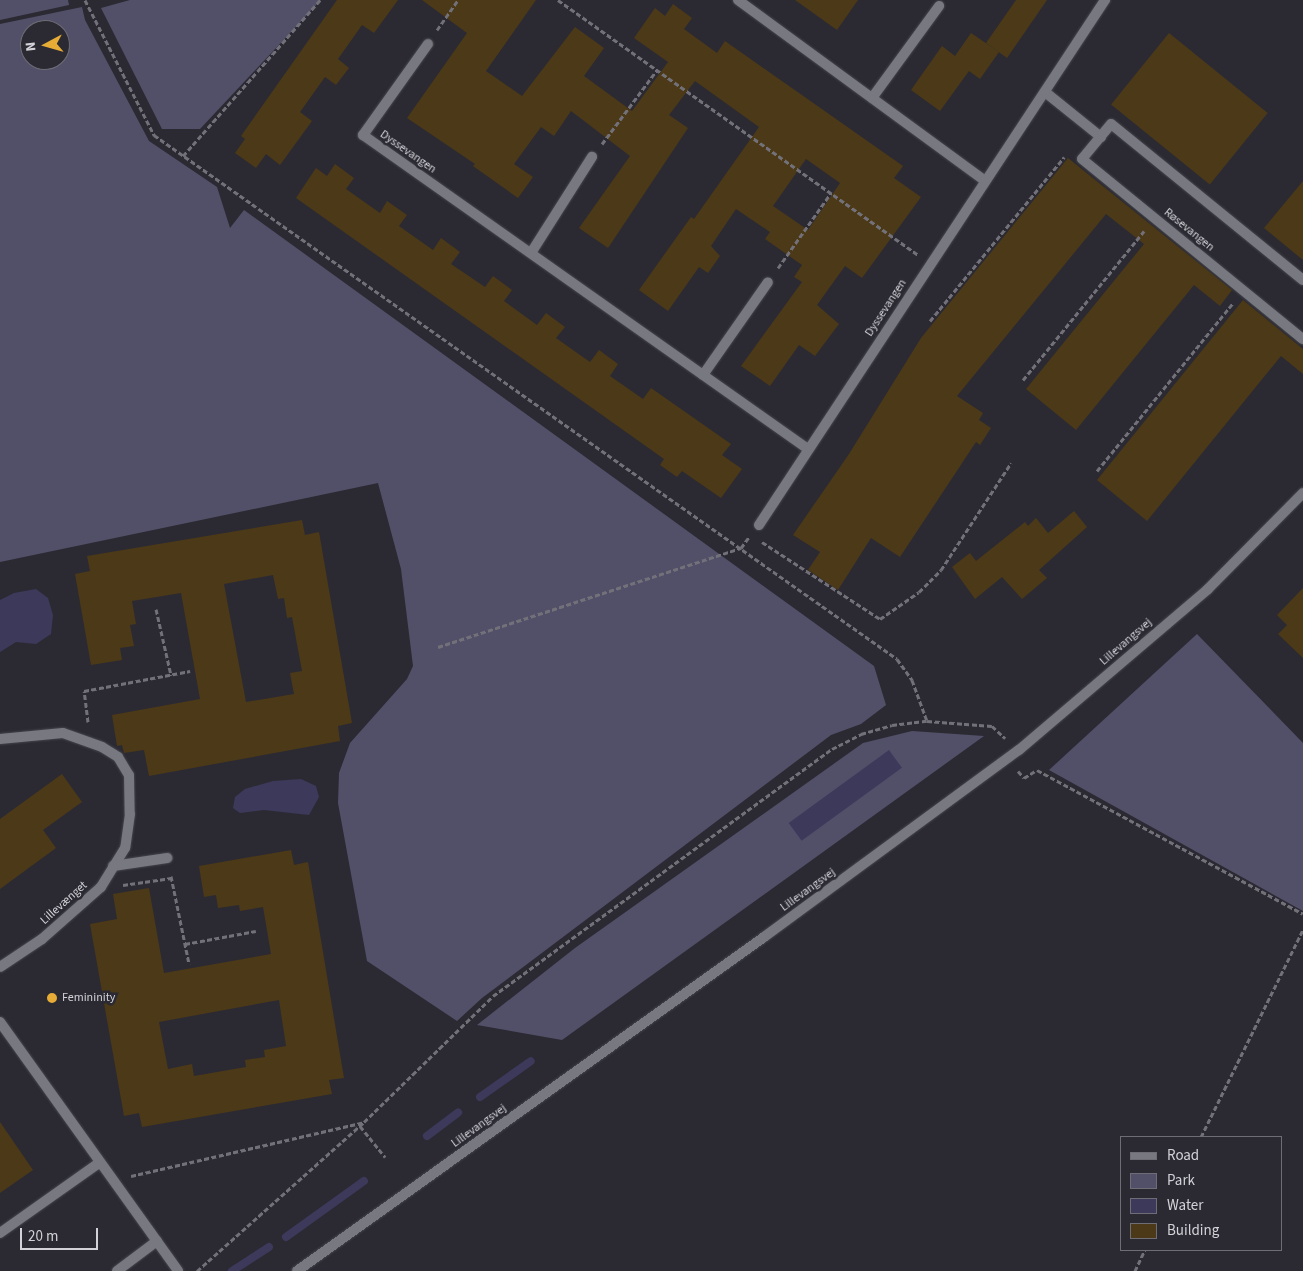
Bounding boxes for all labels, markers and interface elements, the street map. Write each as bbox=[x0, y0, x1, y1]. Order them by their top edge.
north arrow bbox=[20, 20, 70, 70]
text: N bbox=[21, 41, 42, 52]
street label: Dyssevangen bbox=[377, 127, 439, 177]
street label: Røsevangen bbox=[1161, 205, 1217, 255]
street label: Dyssevangen bbox=[862, 277, 910, 339]
street label: Lillevangsvej bbox=[1097, 615, 1155, 669]
street label: Lillevangsvej bbox=[778, 865, 838, 915]
street label: Lillevænget bbox=[38, 878, 90, 928]
place label: Femininity bbox=[62, 991, 115, 1005]
marker: Femininity bbox=[46, 992, 58, 1004]
street label: Lillevangsvej bbox=[449, 1101, 509, 1151]
legend bbox=[1120, 1136, 1283, 1251]
text: Road bbox=[1167, 1145, 1199, 1166]
text: Park bbox=[1167, 1170, 1195, 1191]
text: Water bbox=[1167, 1195, 1203, 1216]
scale bar bbox=[22, 1218, 100, 1250]
text: Building bbox=[1167, 1220, 1219, 1241]
text: 20 m bbox=[28, 1226, 58, 1247]

